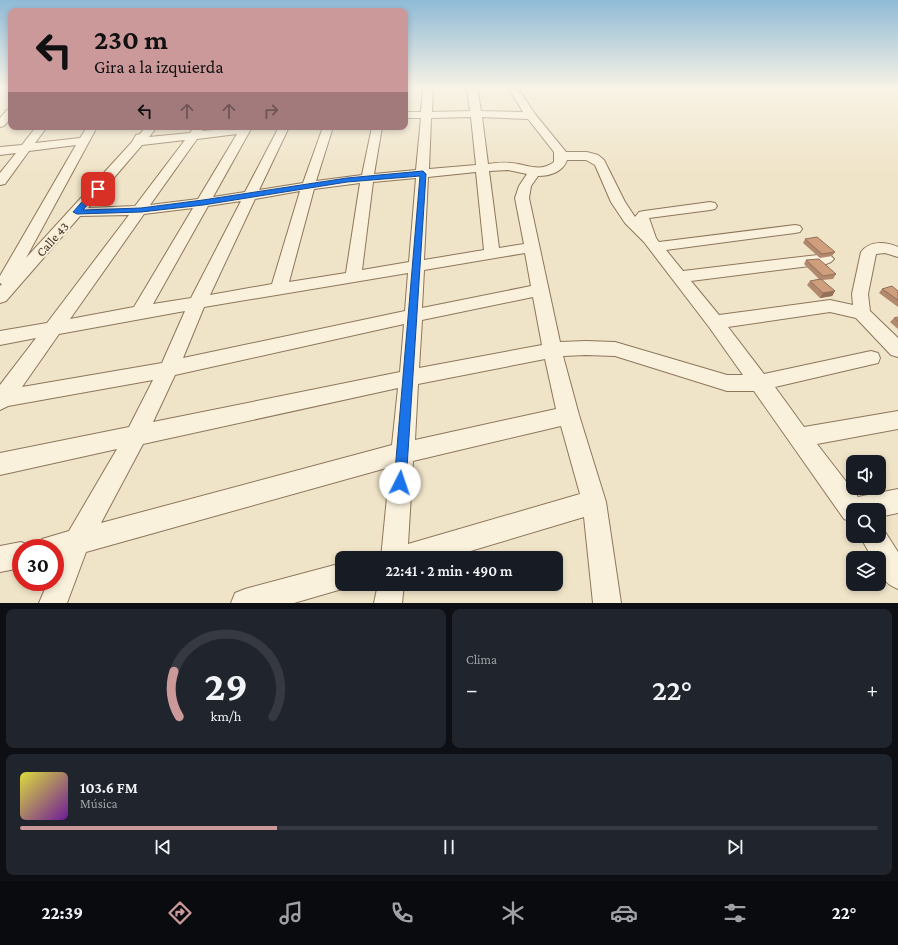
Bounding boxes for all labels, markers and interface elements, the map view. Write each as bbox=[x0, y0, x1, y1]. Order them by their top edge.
icon: left bbox=[28, 24, 80, 76]
text: 230 m bbox=[94, 24, 168, 55]
text: Gira a la izquierda bbox=[94, 57, 224, 77]
icon: left bbox=[134, 100, 156, 122]
icon: ahead bbox=[176, 100, 198, 122]
icon: ahead bbox=[218, 100, 240, 122]
icon: right bbox=[260, 100, 282, 122]
pin bbox=[81, 172, 115, 206]
icon: arrive bbox=[87, 178, 109, 200]
street label: Calle 43 bbox=[33, 219, 72, 260]
map controls bbox=[846, 455, 886, 591]
button: sound bbox=[846, 455, 886, 495]
position arrow bbox=[379, 462, 421, 504]
button: search bbox=[846, 503, 886, 543]
speed limit sign: 30 bbox=[12, 539, 64, 591]
button: layers bbox=[846, 551, 886, 591]
text: 22:41 · 2 min · 490 m bbox=[386, 563, 512, 579]
text: Clima bbox=[466, 652, 497, 667]
text: 29 bbox=[204, 662, 248, 708]
text: 22° bbox=[652, 673, 692, 706]
text: − bbox=[466, 677, 478, 702]
text: + bbox=[866, 677, 878, 702]
text: km/h bbox=[211, 707, 242, 723]
text: 103.6 FM bbox=[80, 780, 138, 796]
text: Música bbox=[80, 796, 118, 811]
icon: previous bbox=[152, 836, 174, 858]
icon: pause bbox=[438, 836, 460, 858]
icon: next bbox=[724, 836, 746, 858]
icon: directions bbox=[166, 899, 194, 927]
icon: music bbox=[277, 899, 305, 927]
icon: phone bbox=[388, 899, 416, 927]
icon: climate bbox=[499, 899, 527, 927]
icon: car bbox=[610, 899, 638, 927]
icon: filters bbox=[721, 899, 749, 927]
text: 22:39 bbox=[41, 903, 83, 923]
text: 22° bbox=[832, 903, 857, 923]

